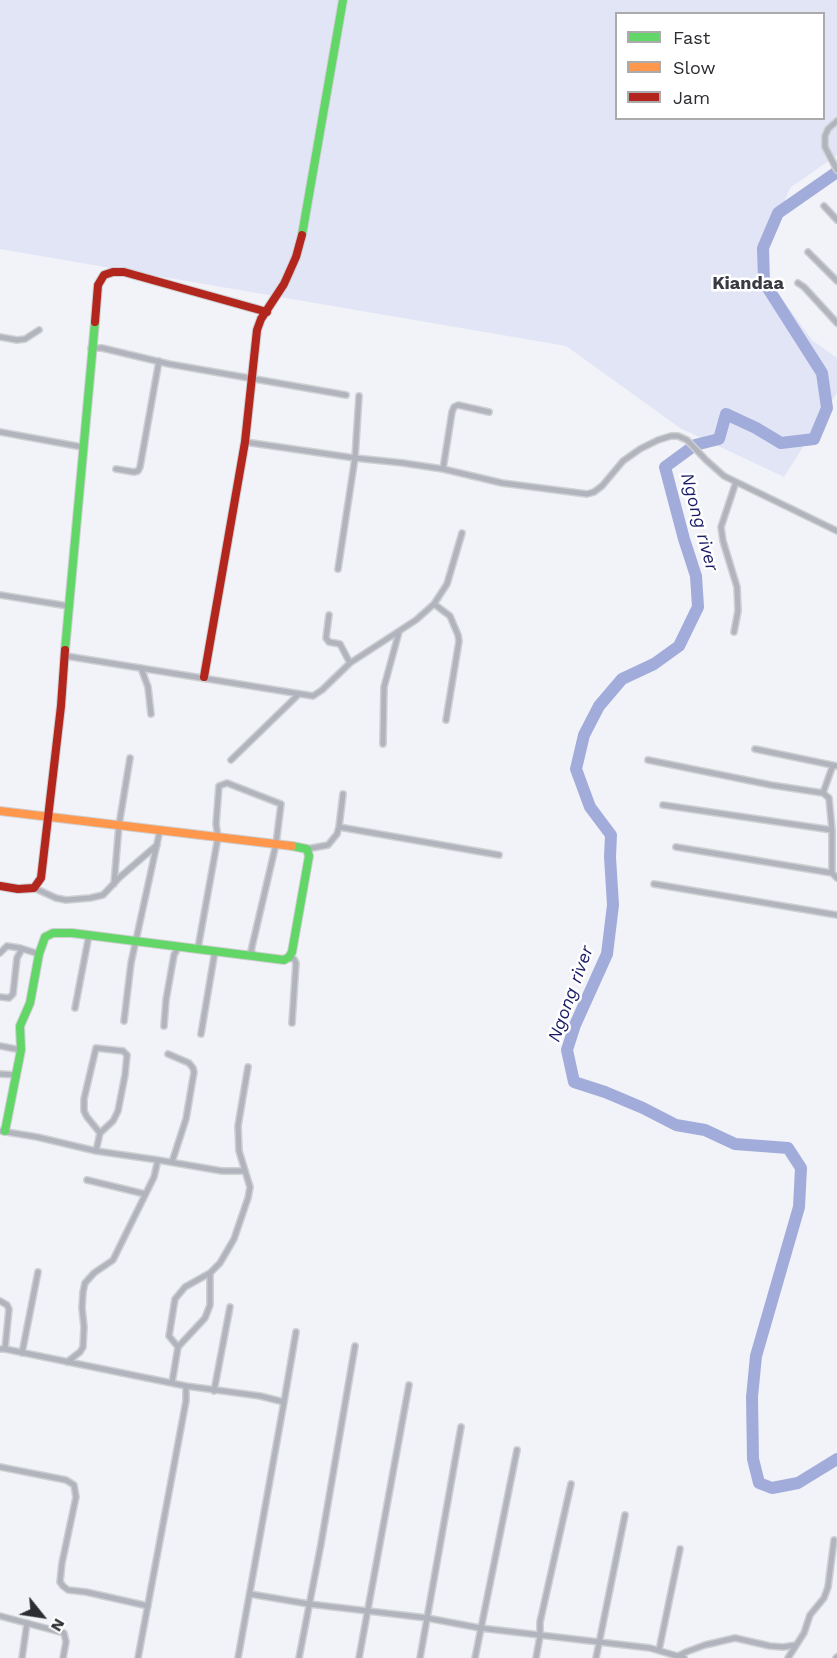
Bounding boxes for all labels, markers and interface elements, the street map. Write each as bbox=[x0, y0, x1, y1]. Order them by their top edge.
legend bbox=[615, 12, 825, 120]
text: Fast bbox=[673, 27, 710, 48]
text: Slow bbox=[673, 57, 716, 78]
text: Jam bbox=[673, 87, 710, 108]
district label: Kiandaa bbox=[712, 273, 784, 295]
water label: Ngong river bbox=[676, 471, 722, 573]
water label: Ngong river bbox=[544, 943, 598, 1045]
north arrow bbox=[12, 1586, 72, 1646]
text: N bbox=[47, 1615, 69, 1635]

